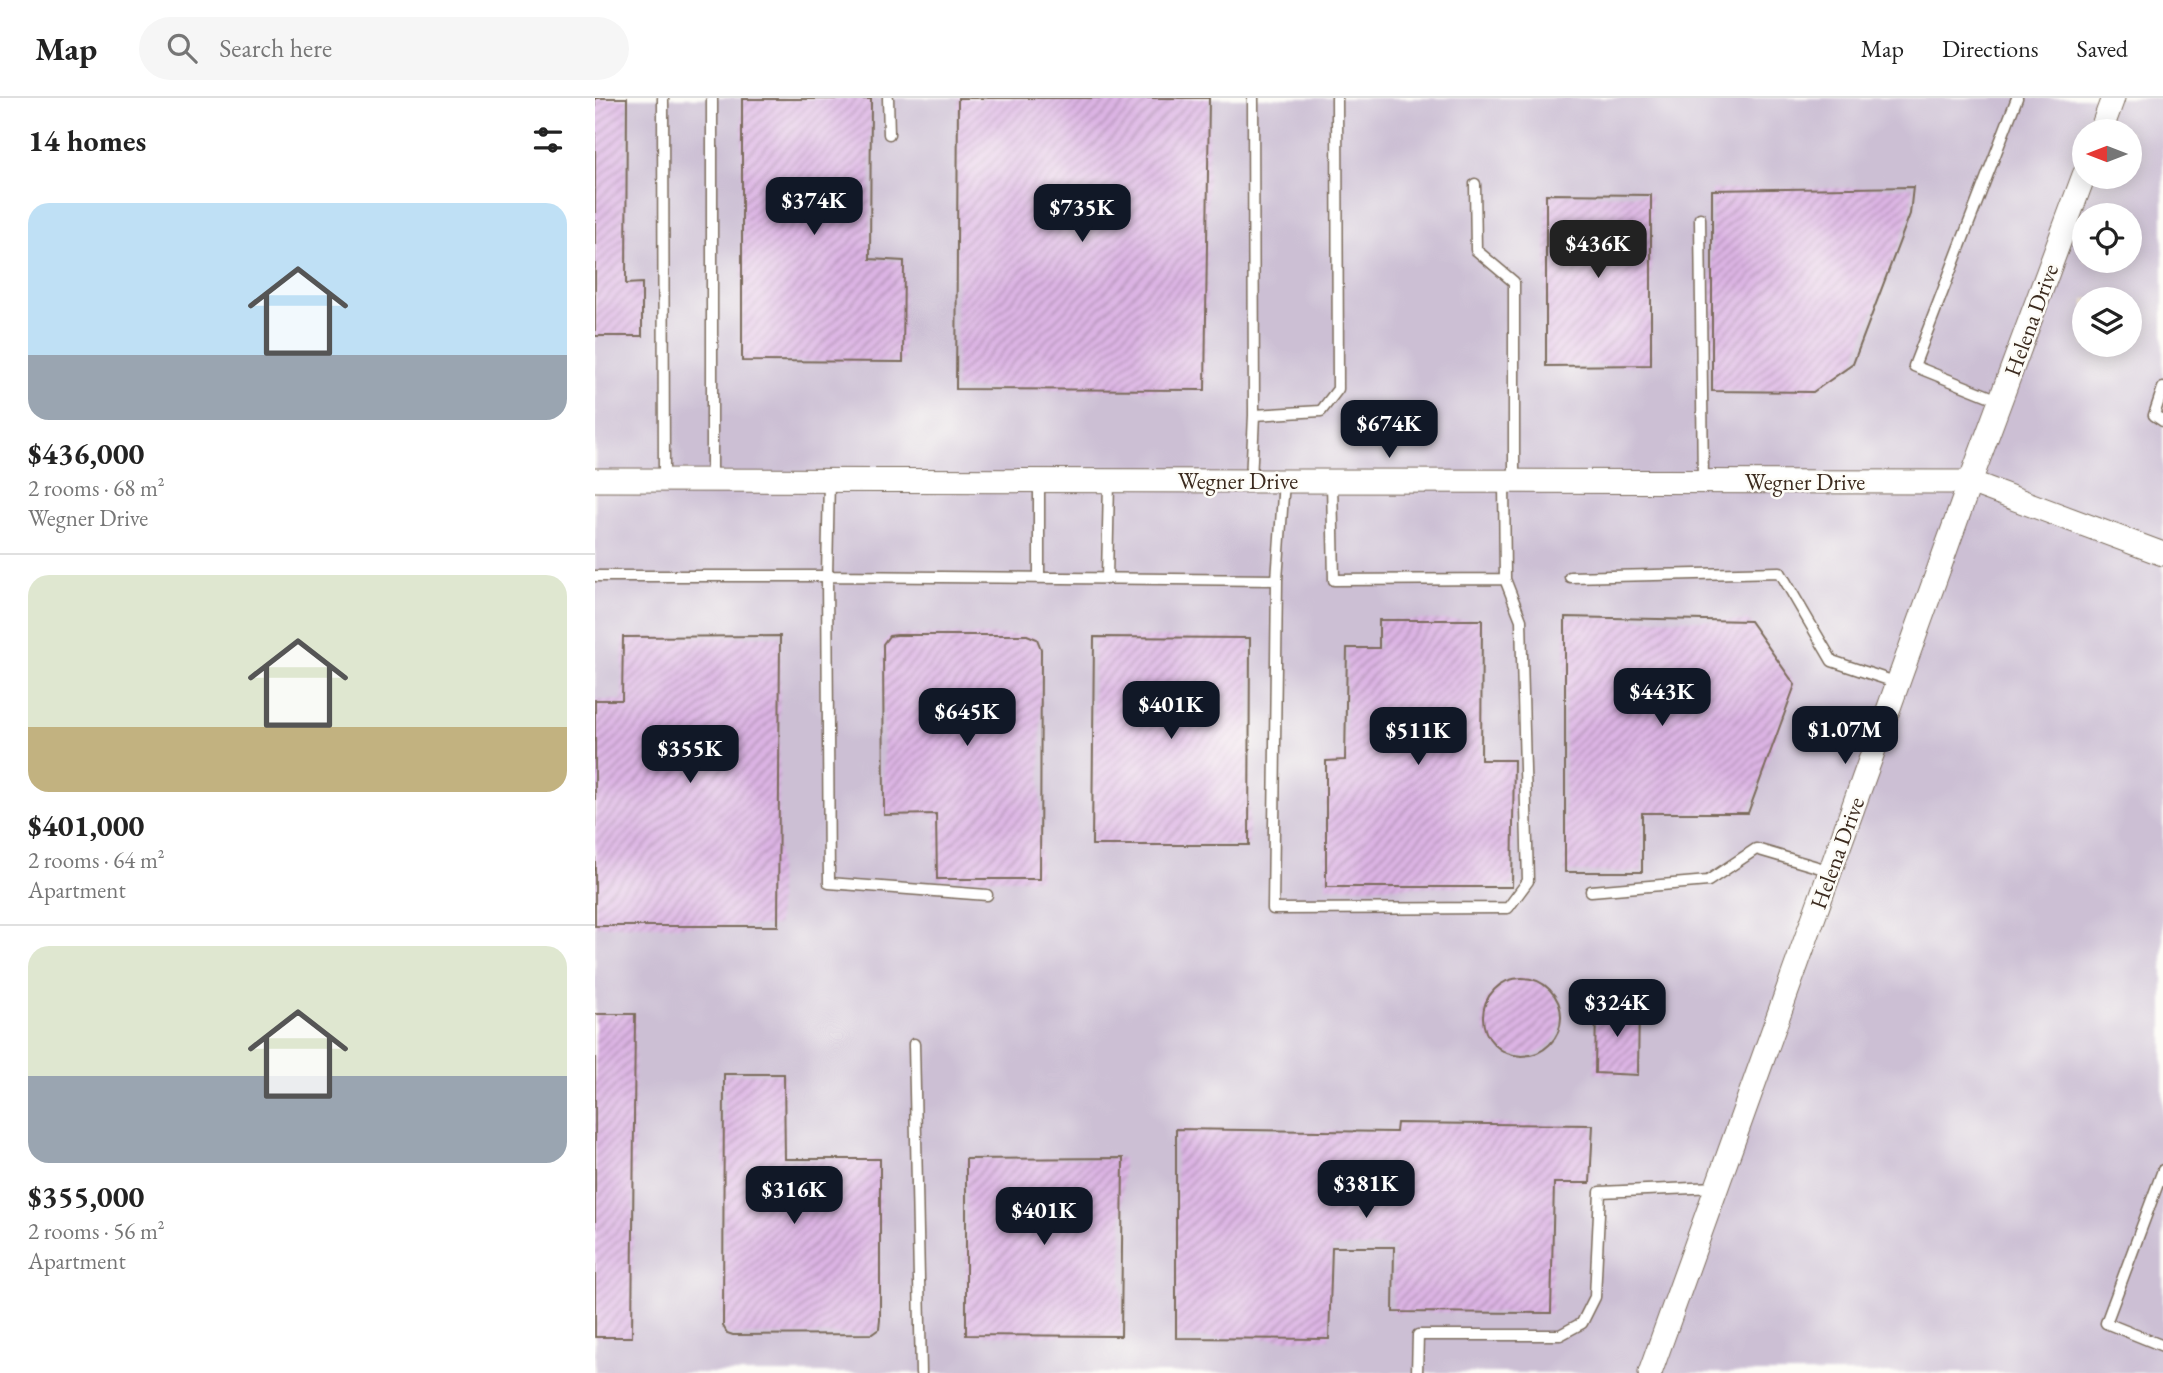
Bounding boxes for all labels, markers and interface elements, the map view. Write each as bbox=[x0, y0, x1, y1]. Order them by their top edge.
search box bbox=[139, 17, 629, 80]
text: Map bbox=[35, 27, 97, 70]
icon: search bbox=[163, 29, 201, 67]
text: Search here bbox=[219, 31, 332, 65]
text: Map bbox=[1861, 33, 1904, 64]
text: Directions bbox=[1942, 33, 2039, 64]
text: Saved bbox=[2077, 33, 2128, 64]
north arrow bbox=[2072, 119, 2142, 189]
map controls bbox=[2072, 119, 2142, 357]
text: 14 homes bbox=[28, 121, 146, 160]
icon: filters bbox=[529, 121, 567, 159]
pin: $374K bbox=[765, 178, 863, 237]
pin: $735K bbox=[1033, 184, 1131, 244]
text: $374K bbox=[782, 185, 846, 215]
text: $735K bbox=[1050, 192, 1114, 222]
button: locate bbox=[2072, 203, 2142, 273]
pin: $436K bbox=[1549, 220, 1647, 280]
text: $436K bbox=[1566, 228, 1630, 258]
icon: home bbox=[235, 248, 361, 374]
street label: Helena Drive bbox=[1997, 260, 2065, 380]
button: layers bbox=[2072, 287, 2142, 357]
pin: $674K bbox=[1340, 400, 1438, 460]
text: $674K bbox=[1357, 408, 1421, 438]
text: $436,000 bbox=[28, 434, 144, 473]
street label: Wegner Drive bbox=[1178, 466, 1298, 496]
street label: Wegner Drive bbox=[1745, 467, 1865, 497]
text: 2 rooms · 68 m² bbox=[28, 473, 165, 503]
text: Wegner Drive bbox=[28, 503, 148, 533]
icon: home bbox=[235, 620, 361, 746]
pin: $443K bbox=[1613, 668, 1711, 728]
text: $443K bbox=[1630, 676, 1694, 706]
pin: $401K bbox=[1122, 682, 1220, 741]
pin: $645K bbox=[918, 688, 1016, 748]
text: $401K bbox=[1139, 689, 1203, 719]
text: $645K bbox=[935, 696, 999, 726]
pin: $1.07M bbox=[1788, 706, 1902, 766]
pin: $511K bbox=[1369, 708, 1467, 767]
text: $1.07M bbox=[1808, 714, 1882, 744]
text: $511K bbox=[1386, 715, 1450, 745]
pin: $355K bbox=[641, 726, 739, 785]
text: $355K bbox=[658, 733, 722, 763]
street label: Helena Drive bbox=[1803, 793, 1871, 913]
text: $401,000 bbox=[28, 806, 144, 845]
text: 2 rooms · 64 m² bbox=[28, 845, 165, 875]
text: Apartment bbox=[28, 875, 126, 905]
pin: $324K bbox=[1568, 979, 1666, 1039]
text: $324K bbox=[1585, 987, 1649, 1017]
icon: home bbox=[235, 991, 361, 1117]
pin: $381K bbox=[1317, 1160, 1415, 1220]
pin: $316K bbox=[745, 1166, 843, 1226]
text: $381K bbox=[1334, 1168, 1398, 1198]
text: $316K bbox=[762, 1174, 826, 1204]
text: $355,000 bbox=[28, 1177, 144, 1216]
pin: $401K bbox=[995, 1188, 1093, 1247]
text: $401K bbox=[1012, 1195, 1076, 1225]
text: 2 rooms · 56 m² bbox=[28, 1216, 165, 1246]
text: Apartment bbox=[28, 1246, 126, 1276]

